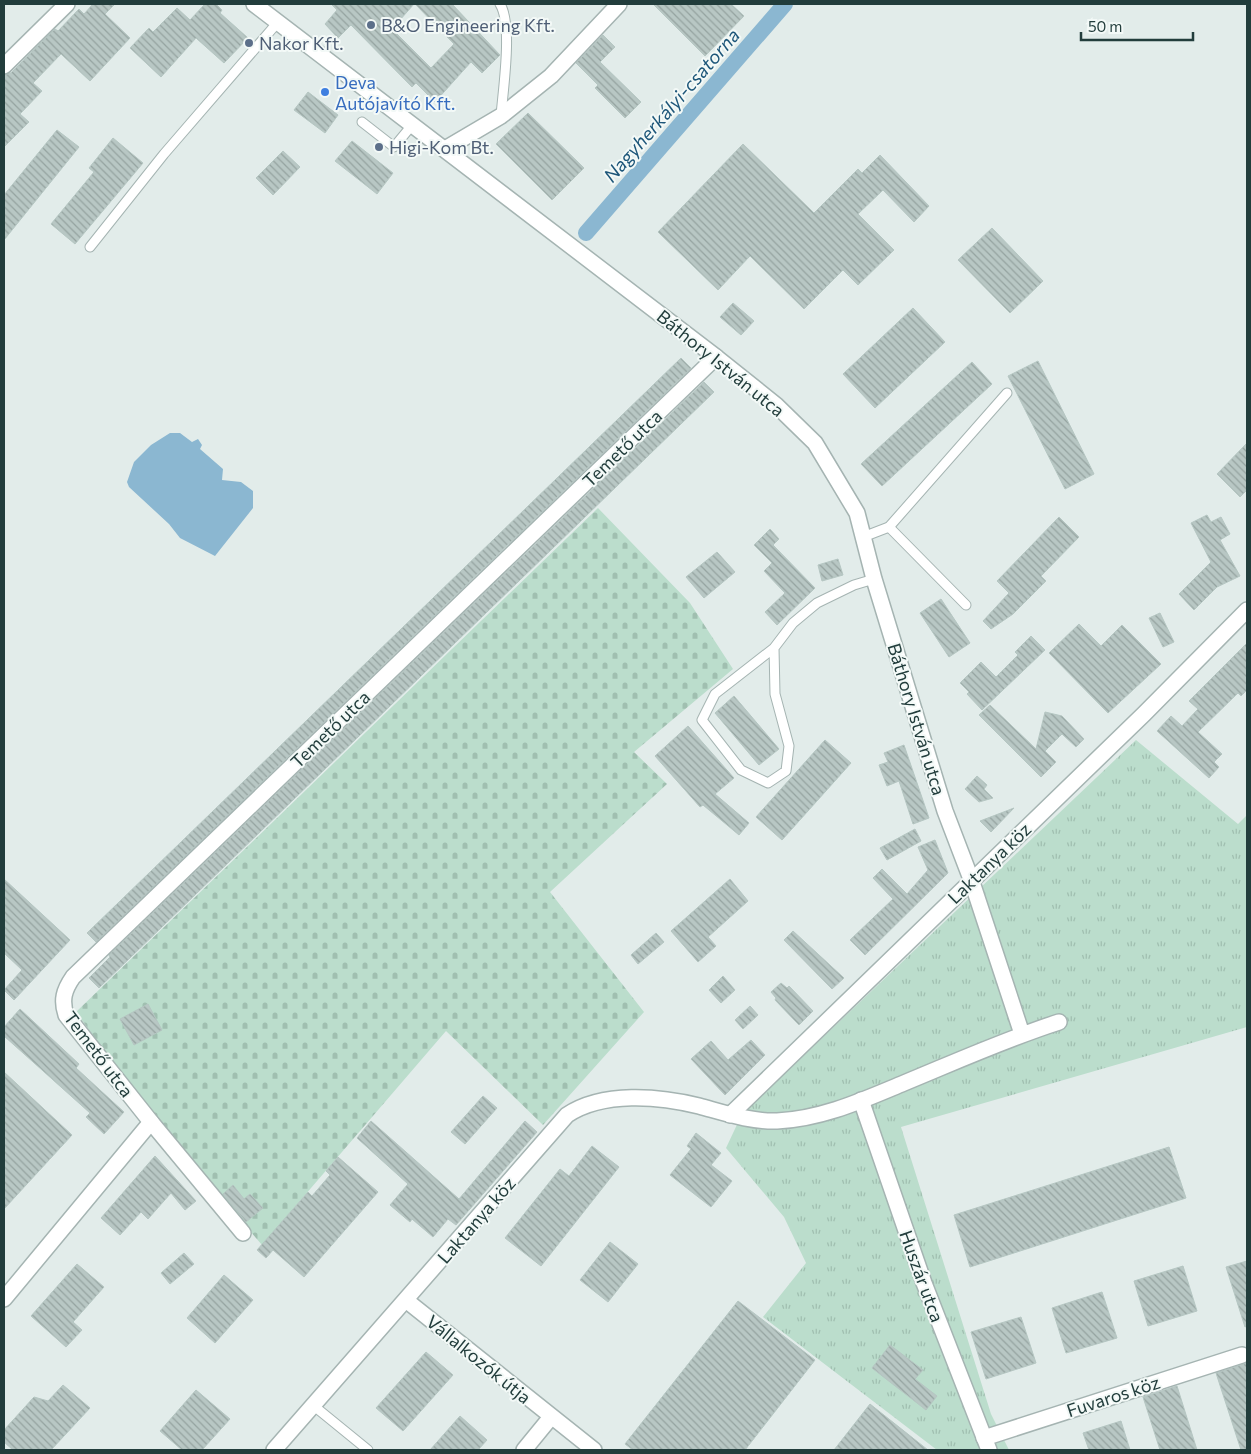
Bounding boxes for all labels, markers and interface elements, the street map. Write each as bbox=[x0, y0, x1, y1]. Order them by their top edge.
scale bar bbox=[1081, 10, 1194, 42]
place label: B&O Engineering Kft. bbox=[381, 14, 555, 36]
text: 50 m bbox=[1088, 17, 1122, 35]
marker: B&O Engineering Kft. bbox=[365, 19, 377, 31]
water label: Nagyherkályi-csatorna bbox=[598, 23, 744, 186]
place label: Nakor Kft. bbox=[259, 32, 344, 54]
marker: Nakor Kft. bbox=[243, 37, 255, 49]
place label: Deva Autójavító Kft. bbox=[335, 71, 455, 114]
marker: Deva Autójavító Kft. bbox=[319, 86, 331, 98]
place label: Higi-Kom Bt. bbox=[389, 136, 494, 158]
marker: Higi-Kom Bt. bbox=[373, 141, 385, 153]
street label: Báthory István utca bbox=[653, 305, 789, 421]
street label: Temető utca bbox=[578, 405, 666, 491]
street label: Báthory István utca bbox=[883, 640, 951, 798]
street label: Temető utca bbox=[286, 686, 374, 772]
street label: Laktanya köz bbox=[943, 818, 1035, 908]
street label: Temető utca bbox=[60, 1007, 138, 1101]
street label: Laktanya köz bbox=[432, 1172, 520, 1268]
street label: Huszár utca bbox=[895, 1227, 949, 1325]
street label: Vállalkozók útja bbox=[422, 1310, 536, 1408]
street label: Fuvaros köz bbox=[1064, 1371, 1162, 1421]

